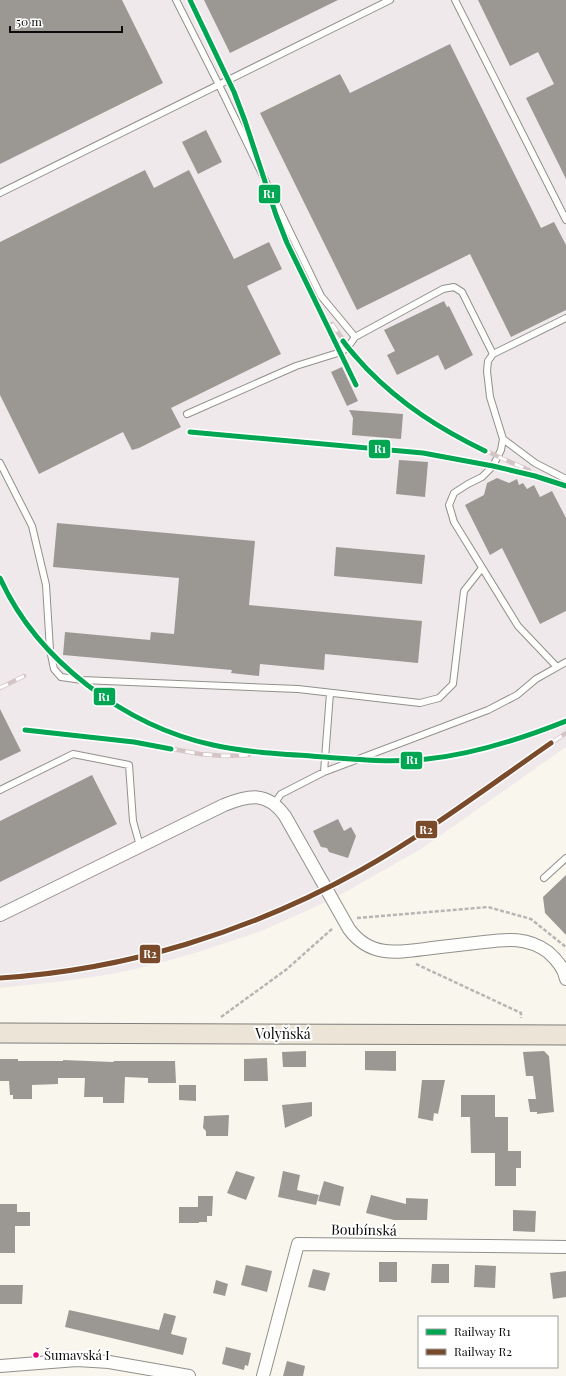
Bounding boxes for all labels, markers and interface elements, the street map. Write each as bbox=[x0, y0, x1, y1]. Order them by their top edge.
scale bar bbox=[10, 8, 122, 34]
text: 50 m bbox=[16, 13, 42, 29]
line badge: R1 bbox=[258, 184, 281, 204]
text: R1 bbox=[263, 186, 275, 201]
line badge: R1 bbox=[368, 439, 391, 459]
text: R1 bbox=[374, 441, 386, 456]
line badge: R1 bbox=[93, 687, 116, 706]
text: R1 bbox=[98, 689, 110, 704]
line badge: R1 bbox=[400, 751, 423, 770]
text: R1 bbox=[406, 752, 418, 767]
line badge: R2 bbox=[415, 820, 438, 839]
text: R2 bbox=[419, 822, 433, 837]
line badge: R2 bbox=[139, 944, 161, 964]
text: R2 bbox=[143, 946, 157, 961]
street label: Volyňská bbox=[254, 1024, 311, 1043]
street label: Boubínská bbox=[331, 1219, 397, 1240]
legend bbox=[418, 1316, 558, 1368]
text: Railway R1 bbox=[454, 1323, 511, 1339]
text: Railway R2 bbox=[454, 1343, 512, 1359]
place label: Šumavská I bbox=[44, 1346, 110, 1363]
marker: Šumavská I bbox=[31, 1350, 41, 1360]

